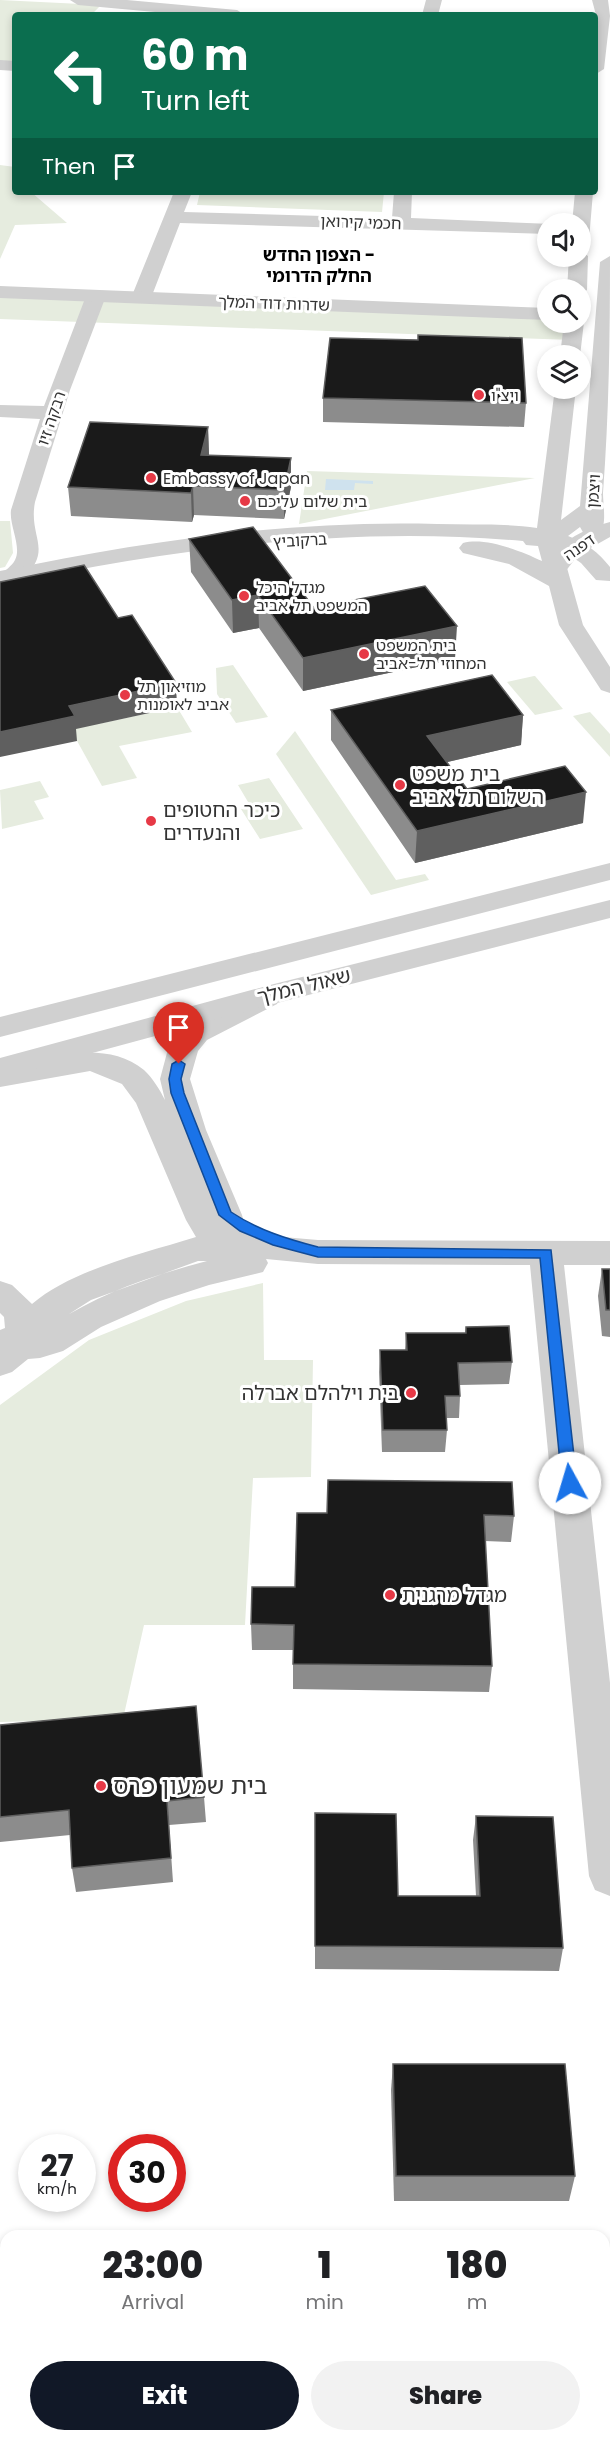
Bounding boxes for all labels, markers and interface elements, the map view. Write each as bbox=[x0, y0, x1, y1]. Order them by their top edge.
text: 60 m bbox=[141, 26, 249, 85]
icon: left bbox=[42, 36, 120, 114]
text: Turn left bbox=[141, 82, 250, 119]
icon: arrive bbox=[108, 150, 141, 183]
text: Then bbox=[42, 151, 96, 182]
street label: חכמי קירואן bbox=[320, 210, 402, 235]
map controls bbox=[537, 213, 591, 399]
button: sound bbox=[537, 213, 591, 267]
district label: הצפון החדש - החלק הדרומי bbox=[263, 242, 375, 288]
button: search bbox=[537, 279, 591, 333]
street label: שדרות דוד המלך bbox=[218, 290, 330, 317]
button: layers bbox=[537, 345, 591, 399]
place label: ויצ"ו bbox=[491, 384, 519, 407]
street label: רבקה זיו bbox=[31, 388, 71, 448]
marker: ויצ"ו bbox=[472, 388, 486, 402]
place label: Embassy of Japan bbox=[163, 467, 310, 490]
marker: Embassy of Japan bbox=[144, 471, 158, 485]
street label: ויצמן bbox=[581, 473, 606, 509]
place label: בית שלום עליכם bbox=[257, 490, 367, 513]
marker: בית שלום עליכם bbox=[238, 494, 252, 508]
street label: ברקוביץ bbox=[272, 528, 328, 553]
street label: דפנה bbox=[559, 528, 600, 566]
place label: מגדל היכל המשפט תל אביב bbox=[256, 576, 368, 617]
marker: מגדל היכל המשפט תל אביב bbox=[237, 589, 251, 603]
place label: בית המשפט המחוזי תל-אביב bbox=[376, 634, 486, 675]
marker: בית המשפט המחוזי תל-אביב bbox=[357, 647, 371, 661]
place label: מוזיאון תל אביב לאומנות bbox=[137, 675, 229, 716]
marker: מוזיאון תל אביב לאומנות bbox=[118, 688, 132, 702]
place label: בית משפט השלום תל אביב bbox=[412, 760, 544, 811]
marker: בית משפט השלום תל אביב bbox=[393, 778, 407, 792]
place label: כיכר החטופים והנעדרים bbox=[163, 796, 280, 847]
marker: כיכר החטופים והנעדרים bbox=[144, 814, 158, 828]
street label: שאול המלך bbox=[254, 961, 354, 1011]
pin bbox=[153, 1002, 204, 1064]
icon: arrive bbox=[162, 1011, 195, 1044]
place label: בית וילהלם אברלה bbox=[242, 1379, 399, 1407]
marker: בית וילהלם אברלה bbox=[404, 1386, 418, 1400]
position arrow bbox=[538, 1451, 602, 1515]
place label: מגדל מרגנית bbox=[402, 1581, 507, 1609]
marker: מגדל מרגנית bbox=[383, 1588, 397, 1602]
place label: בית שמעון פרס bbox=[113, 1769, 267, 1802]
marker: בית שמעון פרס bbox=[94, 1779, 108, 1793]
speed limit sign: 30 bbox=[108, 2134, 186, 2212]
text: 27 bbox=[40, 2144, 74, 2187]
text: km/h bbox=[37, 2178, 77, 2199]
text: 23:00 bbox=[102, 2240, 203, 2291]
text: 1 bbox=[318, 2240, 332, 2291]
text: 180 bbox=[446, 2240, 508, 2291]
text: Arrival bbox=[121, 2288, 184, 2316]
text: min bbox=[306, 2288, 344, 2316]
text: m bbox=[467, 2288, 487, 2316]
button: Exit bbox=[30, 2361, 299, 2430]
button: Share bbox=[311, 2361, 580, 2430]

